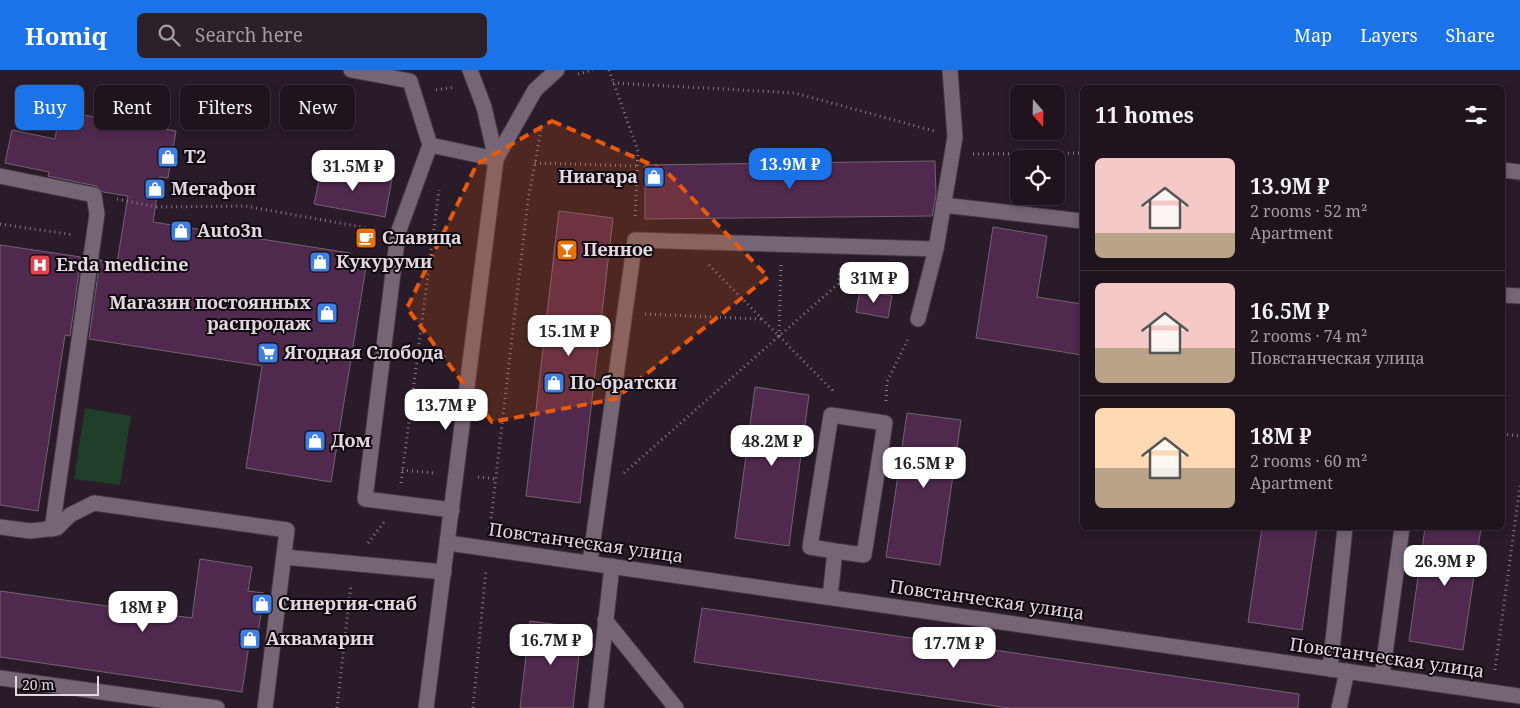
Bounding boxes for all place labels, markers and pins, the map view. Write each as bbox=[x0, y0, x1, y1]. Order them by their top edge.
place label: Т2 bbox=[184, 144, 206, 168]
shop icon: Т2 bbox=[156, 145, 180, 169]
pin: 13.9M ₽ bbox=[744, 148, 836, 190]
pin: 31.5M ₽ bbox=[307, 150, 399, 192]
place label: Ниагара bbox=[558, 164, 638, 188]
shop icon: Ниагара bbox=[642, 165, 666, 189]
place label: Мегафон bbox=[171, 176, 256, 200]
shop icon: Мегафон bbox=[143, 177, 167, 201]
place label: Auto3n bbox=[197, 218, 263, 242]
shop icon: Auto3n bbox=[169, 219, 193, 243]
place label: Славица bbox=[382, 225, 462, 249]
cafe icon: Славица bbox=[354, 226, 378, 250]
place label: Пенное bbox=[583, 237, 653, 261]
bar icon: Пенное bbox=[555, 238, 579, 262]
place label: Кукуруми bbox=[336, 249, 432, 273]
shop icon: Кукуруми bbox=[308, 250, 332, 274]
place label: Erda medicine bbox=[56, 252, 189, 276]
hospital icon: Erda medicine bbox=[28, 253, 52, 277]
pin: 31M ₽ bbox=[839, 262, 909, 304]
place label: Магазин постоянных распродаж bbox=[109, 290, 311, 335]
shop icon: Магазин постоянных распродаж bbox=[315, 301, 339, 325]
pin: 15.1M ₽ bbox=[523, 314, 615, 357]
place label: Ягодная Слобода bbox=[283, 340, 444, 364]
supermarket icon: Ягодная Слобода bbox=[256, 341, 280, 365]
place label: По-братски bbox=[570, 370, 677, 394]
shop icon: По-братски bbox=[542, 371, 566, 395]
pin: 13.7M ₽ bbox=[400, 388, 492, 431]
pin: 48.2M ₽ bbox=[726, 424, 818, 467]
place label: Дом bbox=[331, 428, 371, 452]
shop icon: Дом bbox=[303, 429, 327, 453]
pin: 16.5M ₽ bbox=[878, 446, 970, 489]
pin: 26.9M ₽ bbox=[1399, 544, 1491, 587]
pin: 18M ₽ bbox=[108, 590, 178, 633]
place label: Синергия-снаб bbox=[278, 591, 417, 615]
shop icon: Синергия-снаб bbox=[250, 592, 274, 616]
pin: 16.7M ₽ bbox=[505, 624, 597, 666]
place label: Аквамарин bbox=[266, 626, 374, 650]
pin: 17.7M ₽ bbox=[908, 626, 1000, 669]
shop icon: Аквамарин bbox=[238, 627, 262, 651]

